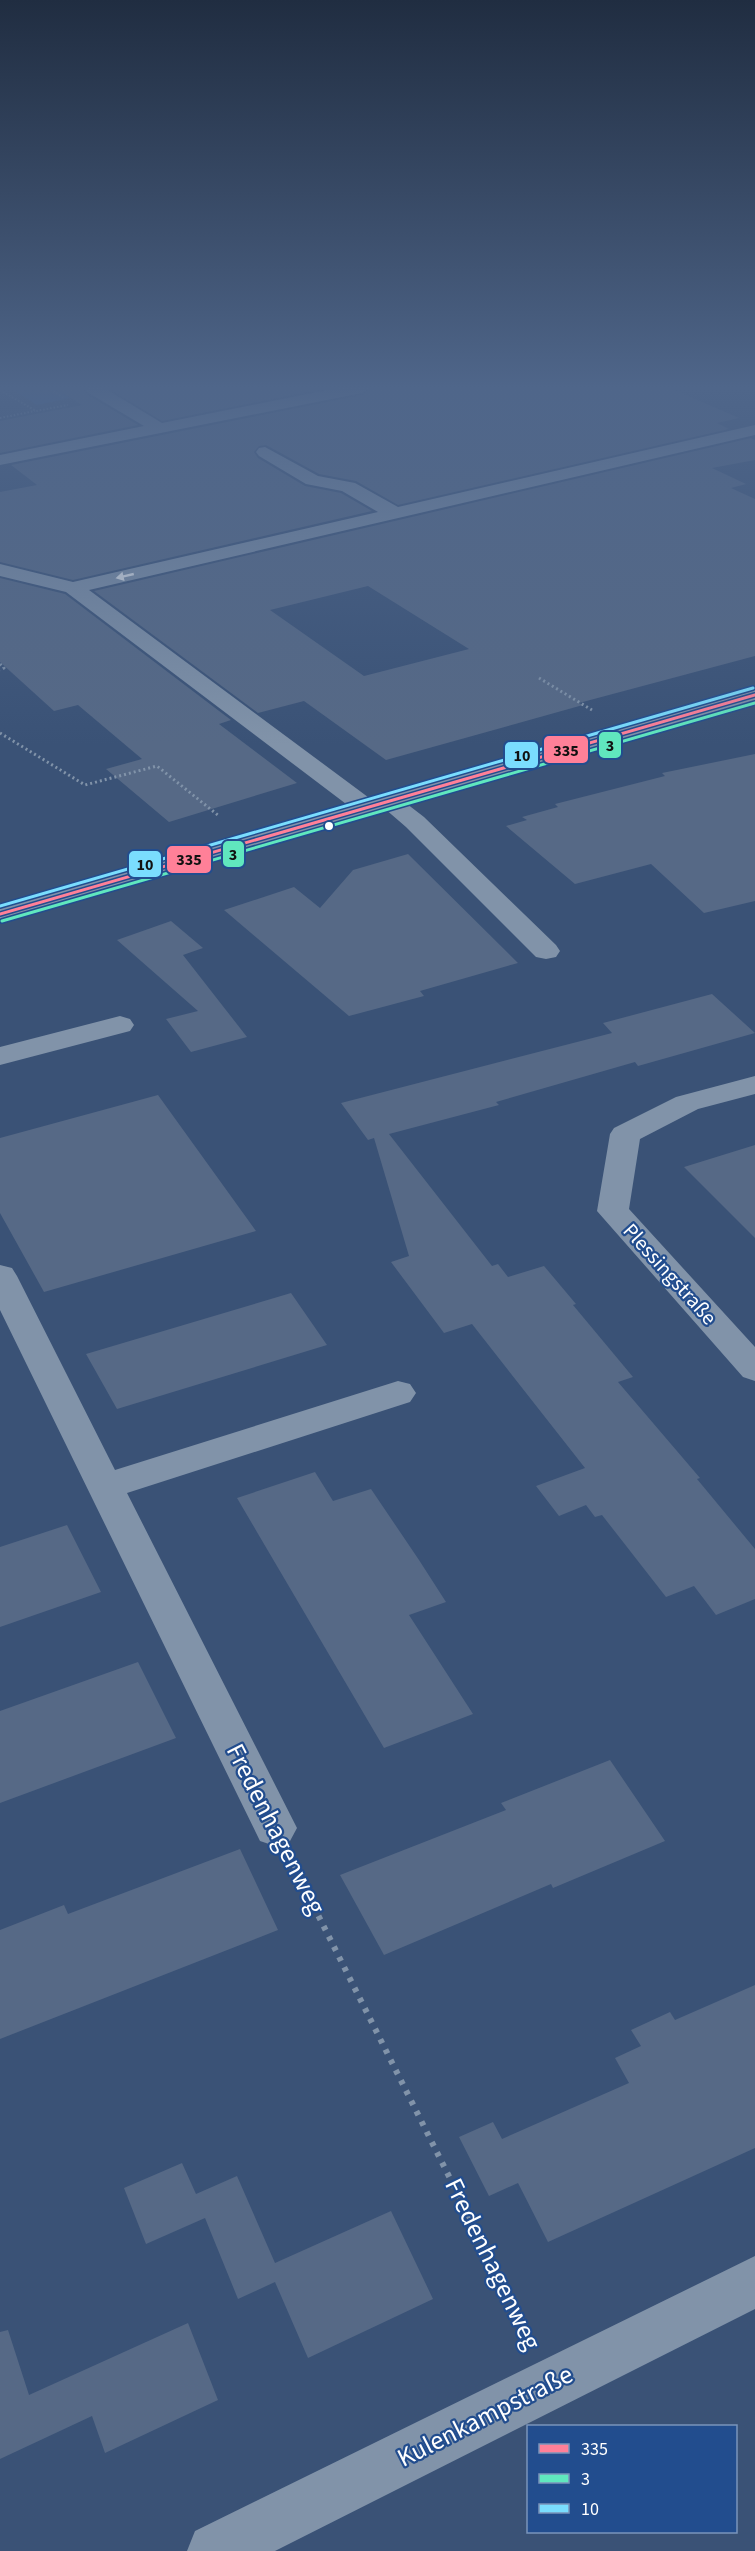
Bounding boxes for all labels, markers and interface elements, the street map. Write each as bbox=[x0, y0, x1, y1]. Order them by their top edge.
one-way arrow bbox=[116, 571, 134, 581]
line badge: 3 bbox=[598, 731, 622, 759]
line badge: 335 bbox=[543, 735, 589, 764]
text: 3 bbox=[606, 735, 614, 757]
text: 335 bbox=[553, 740, 579, 762]
line badge: 10 bbox=[504, 741, 539, 769]
text: 10 bbox=[514, 745, 530, 767]
unlabelled marker bbox=[323, 820, 335, 832]
line badge: 3 bbox=[222, 840, 245, 868]
text: 3 bbox=[229, 844, 237, 866]
line badge: 335 bbox=[166, 845, 212, 874]
text: 335 bbox=[176, 849, 202, 871]
line badge: 10 bbox=[128, 850, 162, 878]
text: 10 bbox=[137, 854, 153, 876]
street label: Plessingstraße bbox=[616, 1216, 724, 1332]
street label: Fredenhagenweg bbox=[217, 1737, 335, 1921]
street label: Fredenhagenweg bbox=[435, 2172, 551, 2356]
street label: Kulenkampstraße bbox=[391, 2356, 579, 2476]
legend bbox=[527, 2425, 737, 2533]
text: 335 bbox=[581, 2437, 608, 2462]
text: 3 bbox=[581, 2467, 590, 2492]
text: 10 bbox=[581, 2497, 599, 2522]

